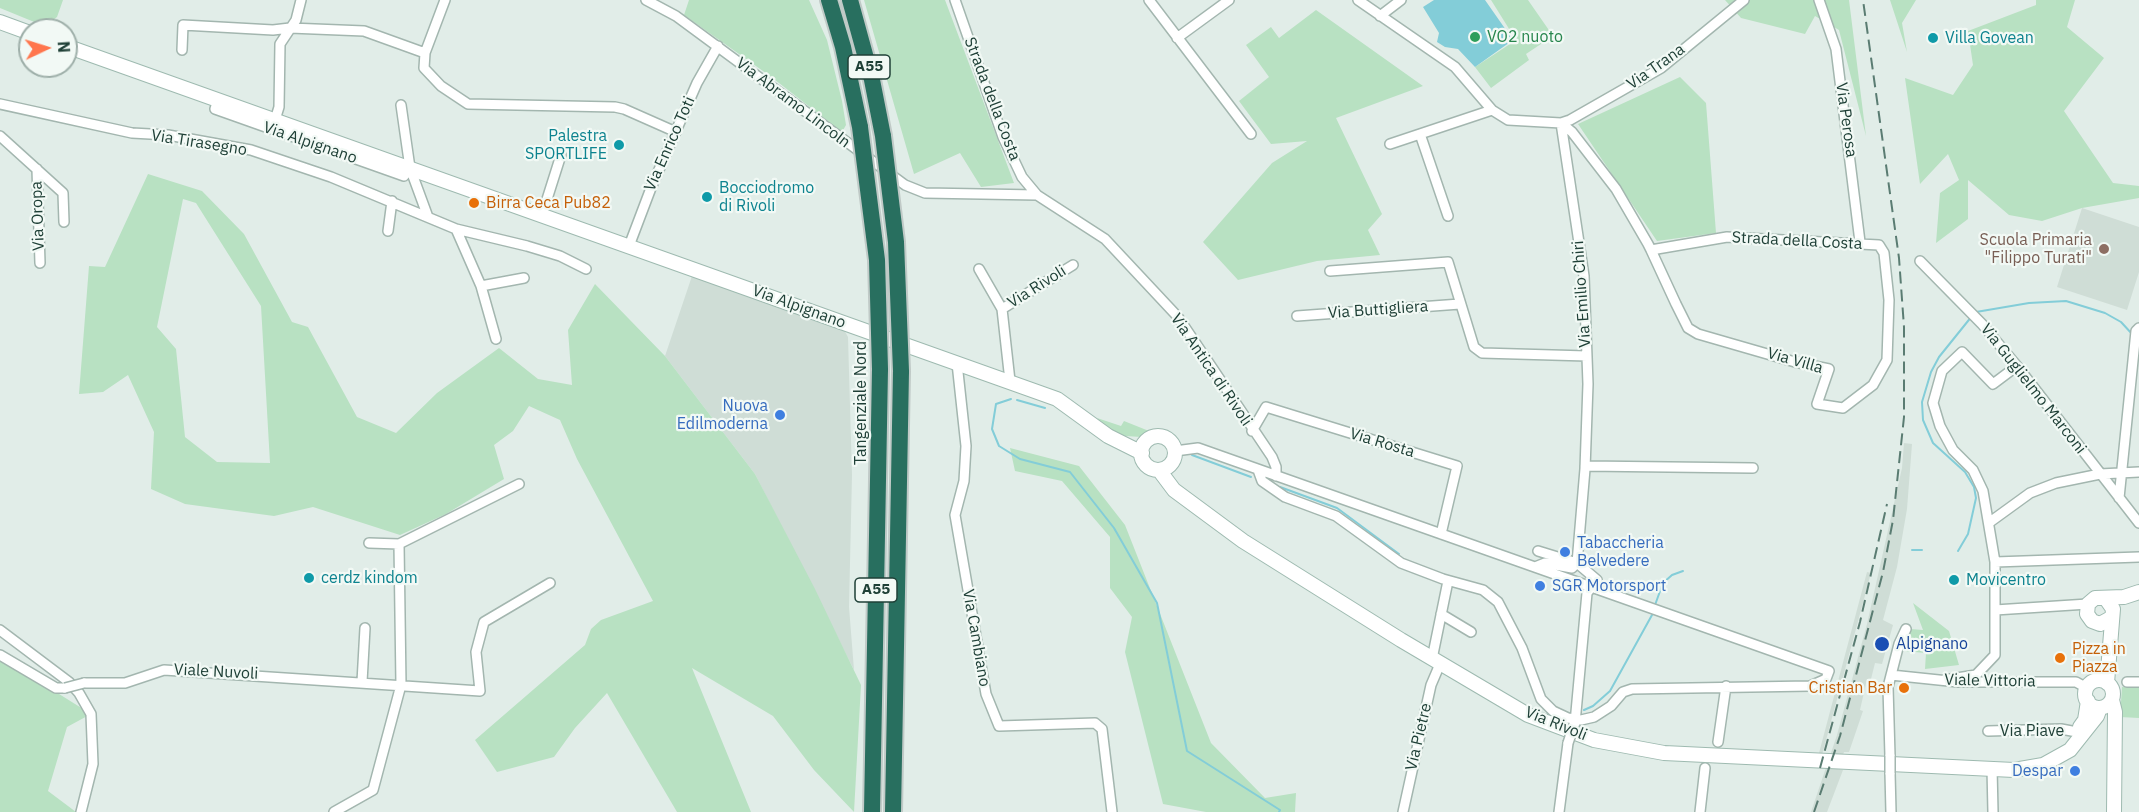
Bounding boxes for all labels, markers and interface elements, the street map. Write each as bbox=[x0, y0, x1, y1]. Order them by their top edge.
north arrow bbox=[18, 18, 78, 78]
place label: VO2 nuoto bbox=[1487, 27, 1563, 47]
place label: Villa Govean bbox=[1945, 28, 2034, 48]
marker: VO2 nuoto bbox=[1468, 30, 1482, 44]
marker: Villa Govean bbox=[1926, 31, 1940, 45]
street label: Strada della Costa bbox=[960, 35, 1024, 163]
text: N bbox=[54, 40, 74, 53]
street label: Via Trana bbox=[1623, 40, 1689, 94]
street label: Via Abramo Lincoln bbox=[732, 54, 854, 152]
road number: A55 bbox=[848, 55, 890, 79]
street label: Via Perosa bbox=[1831, 81, 1861, 159]
street label: Via Enrico Toti bbox=[641, 94, 699, 194]
street label: Via Alpignano bbox=[261, 118, 359, 168]
street label: Via Tirasegno bbox=[150, 126, 248, 160]
place label: Palestra SPORTLIFE bbox=[525, 126, 607, 164]
marker: Palestra SPORTLIFE bbox=[612, 138, 626, 152]
place label: Bocciodromo di Rivoli bbox=[719, 178, 814, 216]
street label: Via Oropa bbox=[27, 181, 49, 251]
marker: Bocciodromo di Rivoli bbox=[700, 190, 714, 204]
place label: Birra Ceca Pub82 bbox=[486, 193, 611, 213]
marker: Birra Ceca Pub82 bbox=[467, 196, 481, 210]
street label: Strada della Costa bbox=[1731, 228, 1863, 254]
place label: Scuola Primaria "Filippo Turati" bbox=[1980, 230, 2092, 268]
street label: Via Emilio Chiri bbox=[1569, 240, 1595, 348]
marker: Scuola Primaria "Filippo Turati" bbox=[2097, 242, 2111, 256]
street label: Via Rivoli bbox=[1004, 262, 1070, 312]
street label: Via Alpignano bbox=[750, 281, 848, 333]
street label: Via Buttigliera bbox=[1327, 297, 1429, 323]
street label: Via Antica di Rivoli bbox=[1166, 310, 1256, 430]
street label: Via Guglielmo Marconi bbox=[1976, 320, 2090, 458]
street label: Tangenziale Nord bbox=[851, 341, 871, 465]
street label: Via Villa bbox=[1765, 344, 1825, 378]
place label: Nuova Edilmoderna bbox=[677, 396, 768, 434]
marker: Nuova Edilmoderna bbox=[773, 408, 787, 422]
street label: Via Rosta bbox=[1347, 424, 1417, 462]
place label: Tabaccheria Belvedere bbox=[1577, 533, 1664, 571]
marker: Tabaccheria Belvedere bbox=[1558, 545, 1572, 559]
place label: cerdz kindom bbox=[321, 568, 418, 588]
place label: Movicentro bbox=[1966, 570, 2046, 590]
marker: cerdz kindom bbox=[302, 571, 316, 585]
marker: Movicentro bbox=[1947, 573, 1961, 587]
place label: SGR Motorsport bbox=[1552, 576, 1666, 596]
road number: A55 bbox=[855, 578, 897, 602]
marker: SGR Motorsport bbox=[1533, 579, 1547, 593]
street label: Via Cambiano bbox=[958, 588, 994, 688]
place label: Alpignano bbox=[1896, 634, 1968, 654]
marker: Alpignano bbox=[1873, 635, 1891, 653]
place label: Pizza in Piazza bbox=[2072, 639, 2126, 677]
marker: Pizza in Piazza bbox=[2053, 651, 2067, 665]
street label: Viale Nuvoli bbox=[173, 660, 259, 684]
street label: Viale Vittoria bbox=[1944, 671, 2036, 691]
place label: Cristian Bar bbox=[1809, 678, 1892, 698]
marker: Cristian Bar bbox=[1897, 681, 1911, 695]
street label: Via Pietre bbox=[1402, 701, 1436, 773]
street label: Via Rivoli bbox=[1522, 703, 1590, 745]
street label: Via Piave bbox=[2000, 721, 2064, 741]
place label: Despar bbox=[2012, 761, 2063, 781]
marker: Despar bbox=[2068, 764, 2082, 778]

